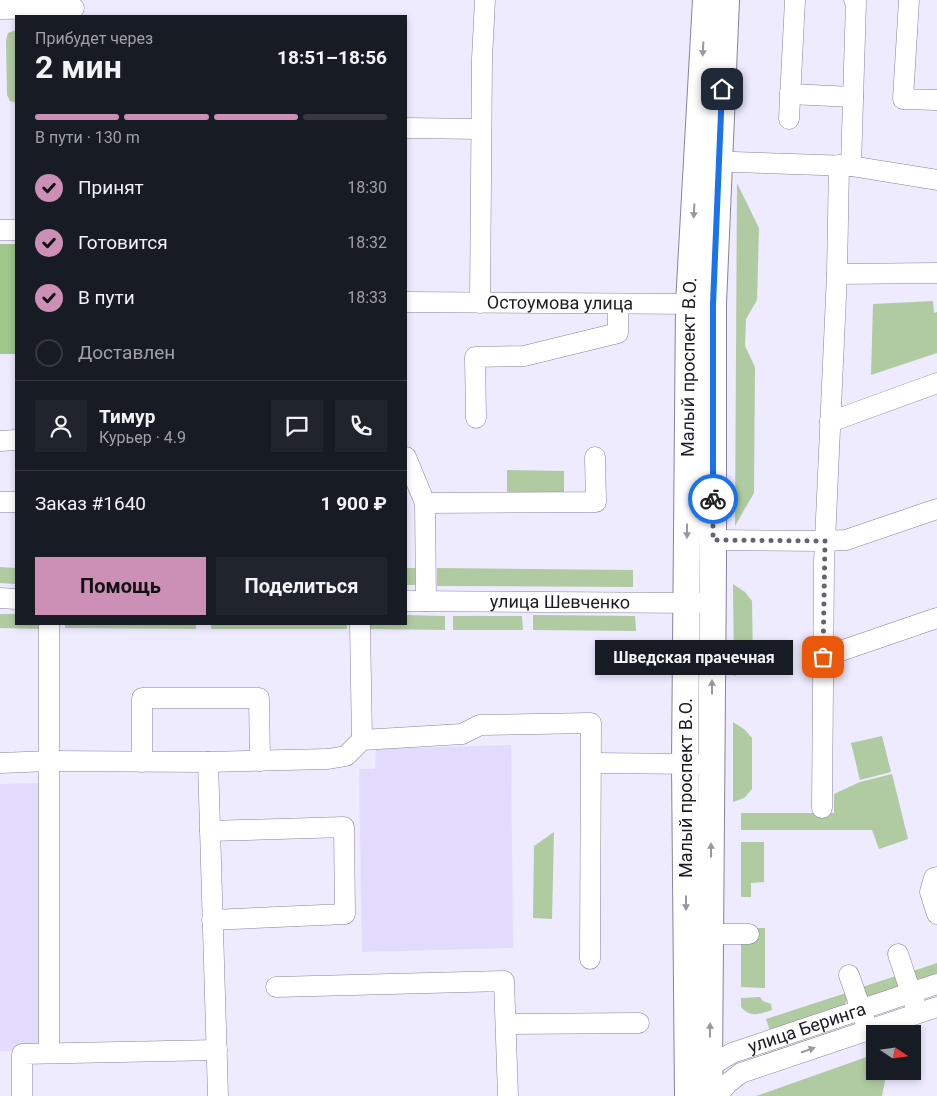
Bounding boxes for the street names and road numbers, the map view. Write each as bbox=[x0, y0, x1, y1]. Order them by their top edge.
street label: Малый проспект В.О. bbox=[677, 276, 700, 457]
street label: Остоумова улица bbox=[487, 292, 633, 314]
street label: улица Шевченко bbox=[490, 591, 630, 613]
street label: Малый проспект В.О. bbox=[675, 698, 696, 878]
street label: улица Беринга bbox=[745, 998, 868, 1057]

